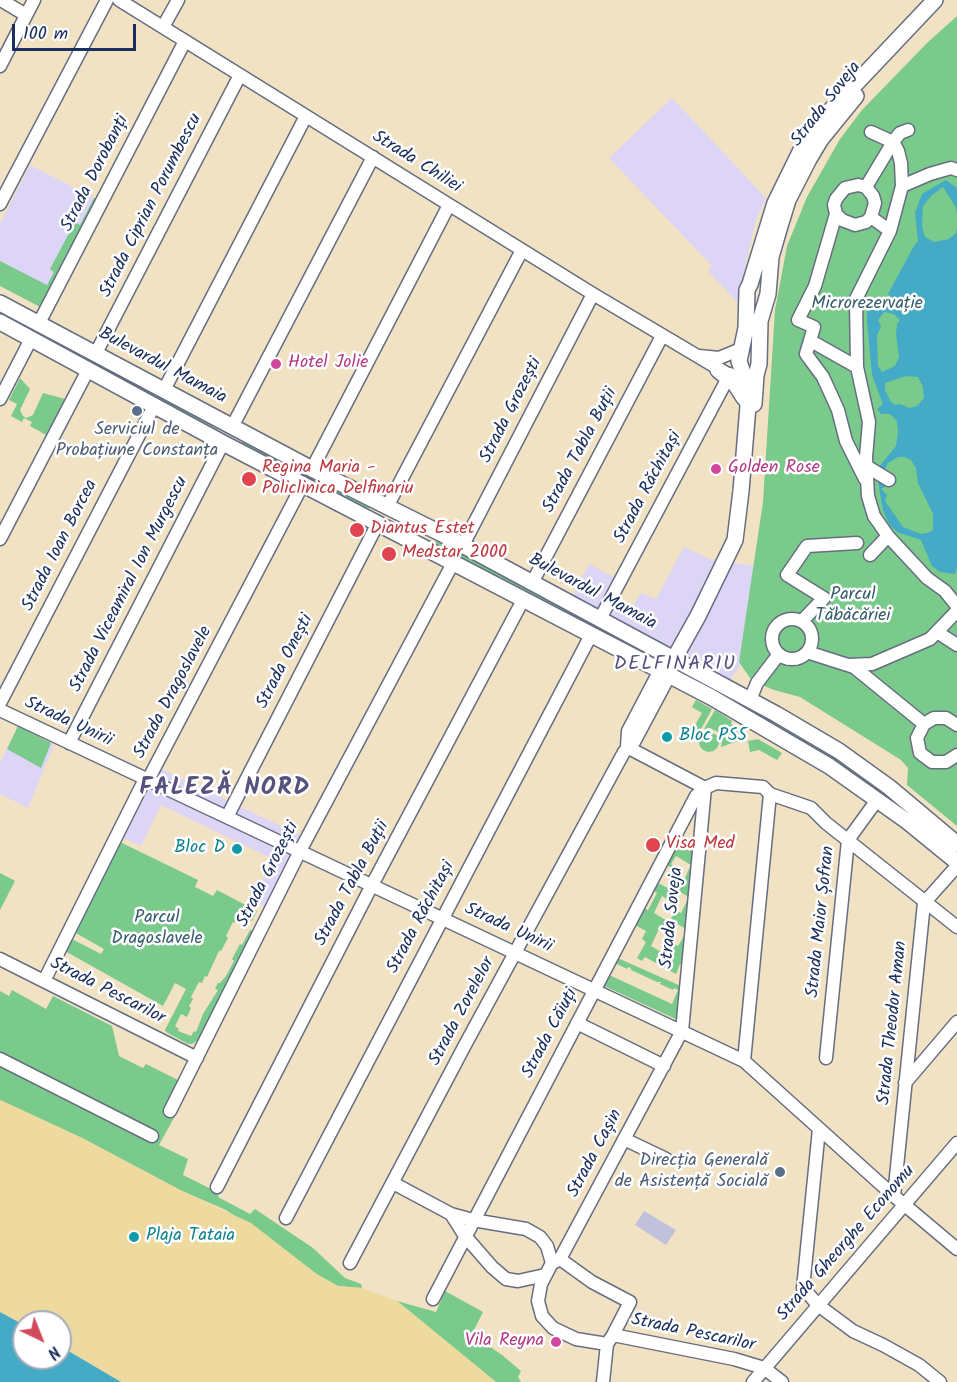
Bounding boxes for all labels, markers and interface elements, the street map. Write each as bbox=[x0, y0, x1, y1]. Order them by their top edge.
scale bar bbox=[15, 12, 140, 50]
text: 100 m bbox=[23, 20, 68, 49]
street label: Strada Soveja bbox=[787, 58, 867, 152]
street label: Strada Ciprian Porumbescu bbox=[96, 110, 208, 302]
street label: Strada Dorobanți bbox=[57, 112, 135, 236]
street label: Strada Chiliei bbox=[367, 127, 465, 199]
park label: Microrezervație bbox=[811, 294, 923, 316]
street label: Bulevardul Mamaia bbox=[94, 324, 230, 410]
place label: Hotel Jolie bbox=[288, 353, 368, 375]
street label: Strada Grozești bbox=[476, 355, 548, 467]
marker: Hotel Jolie bbox=[269, 357, 283, 371]
street label: Strada Tabla Buții bbox=[539, 385, 623, 517]
marker: Serviciul de Probațiune Constanța bbox=[130, 404, 144, 418]
place label: Serviciul de Probațiune Constanța bbox=[56, 420, 218, 462]
street label: Strada Răchitași bbox=[610, 428, 688, 548]
place label: Regina Maria - Policlinica Delfinariu bbox=[262, 458, 413, 500]
place label: Golden Rose bbox=[728, 458, 820, 480]
marker: Golden Rose bbox=[709, 462, 723, 476]
marker: Regina Maria - Policlinica Delfinariu bbox=[240, 470, 258, 488]
street label: Strada Viceamiral Ion Murgescu bbox=[66, 474, 194, 696]
street label: Strada Ioan Borcea bbox=[19, 477, 103, 615]
place label: Diantus Estet bbox=[370, 519, 475, 541]
marker: Diantus Estet bbox=[348, 521, 366, 539]
place label: Medstar 2000 bbox=[402, 543, 507, 565]
marker: Medstar 2000 bbox=[380, 545, 398, 563]
street label: Bulevardul Mamaia bbox=[524, 550, 660, 636]
park label: Parcul Tăbăcăriei bbox=[815, 585, 891, 628]
street label: Strada Onești bbox=[253, 611, 319, 713]
street label: Strada Dragoslavele bbox=[130, 623, 218, 763]
district label: DELFINARIU bbox=[614, 654, 736, 678]
street label: Strada Unirii bbox=[21, 693, 115, 753]
place label: Bloc PS5 bbox=[679, 726, 747, 748]
marker: Bloc PS5 bbox=[660, 730, 674, 744]
district label: FALEZĂ NORD bbox=[139, 776, 311, 804]
street label: Strada Tabla Buții bbox=[311, 818, 395, 950]
street label: Strada Grozești bbox=[233, 819, 305, 931]
place label: Visa Med bbox=[666, 834, 734, 856]
marker: Visa Med bbox=[644, 836, 662, 854]
place label: Bloc D bbox=[174, 838, 225, 860]
marker: Bloc D bbox=[230, 842, 244, 856]
street label: Strada Maior Șofran bbox=[803, 845, 841, 999]
street label: Strada Răchitași bbox=[383, 858, 461, 978]
street label: Strada Soveja bbox=[657, 866, 689, 970]
street label: Strada Unirii bbox=[461, 899, 555, 959]
park label: Parcul Dragoslavele bbox=[111, 908, 203, 950]
street label: Strada Theodor Aman bbox=[875, 940, 913, 1106]
street label: Strada Pescarilor bbox=[46, 954, 168, 1030]
street label: Strada Zorelelor bbox=[425, 954, 501, 1070]
street label: Strada Căiuți bbox=[518, 985, 584, 1083]
street label: Strada Cașin bbox=[564, 1106, 628, 1202]
place label: Direcția Generală de Asistență Socială bbox=[615, 1151, 768, 1194]
street label: Strada Gheorghe Economu bbox=[773, 1162, 921, 1326]
marker: Direcția Generală de Asistență Socială bbox=[773, 1165, 787, 1179]
place label: Plaja Tataia bbox=[146, 1226, 235, 1248]
marker: Plaja Tataia bbox=[127, 1230, 141, 1244]
north arrow bbox=[12, 1310, 72, 1370]
street label: Strada Pescarilor bbox=[629, 1310, 757, 1358]
place label: Vila Reyna bbox=[465, 1331, 544, 1353]
marker: Vila Reyna bbox=[549, 1335, 563, 1349]
text: N bbox=[41, 1339, 65, 1365]

